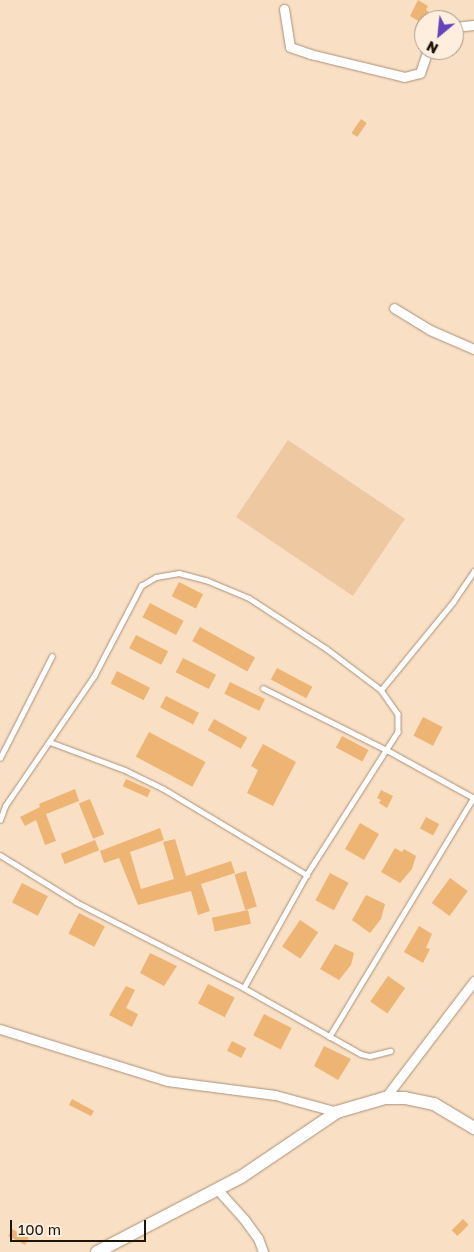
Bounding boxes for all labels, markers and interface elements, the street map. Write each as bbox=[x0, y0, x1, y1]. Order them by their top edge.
north arrow bbox=[414, 10, 464, 60]
text: N bbox=[424, 38, 441, 58]
scale bar bbox=[12, 1210, 149, 1242]
text: 100 m bbox=[18, 1220, 61, 1238]

